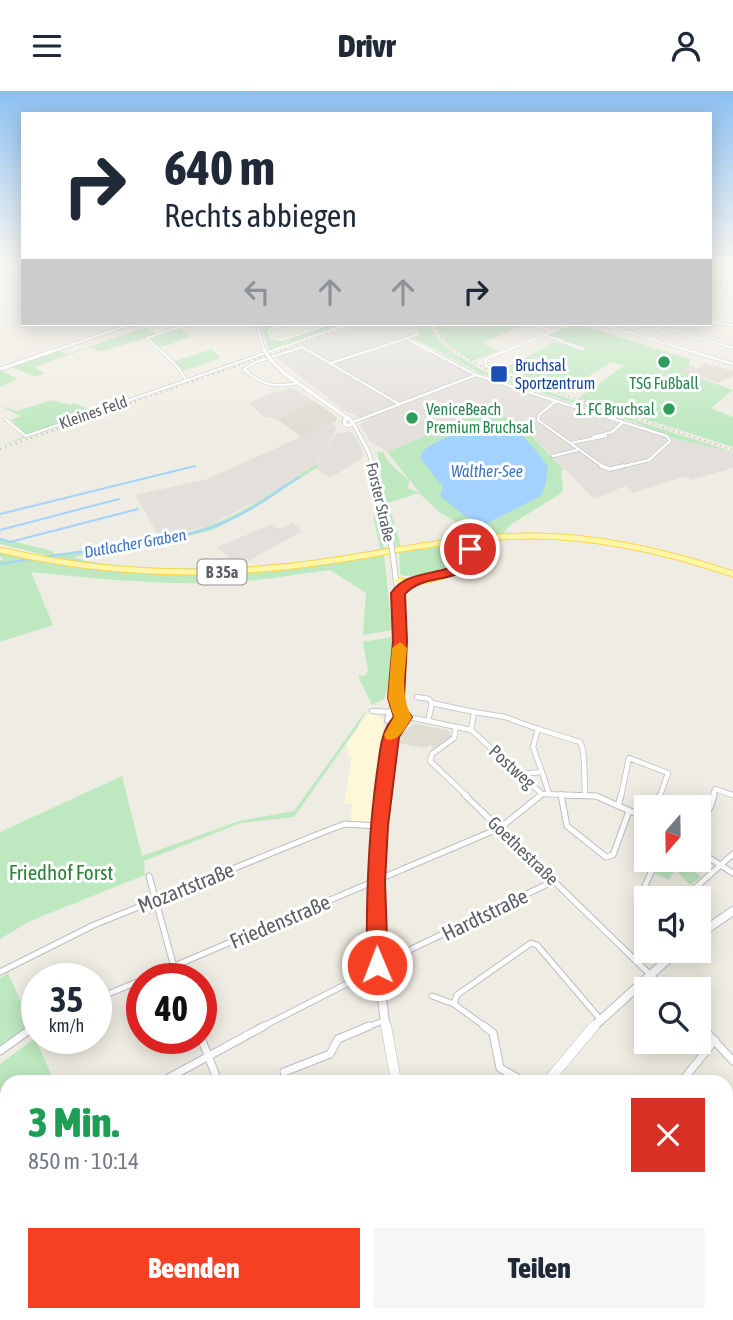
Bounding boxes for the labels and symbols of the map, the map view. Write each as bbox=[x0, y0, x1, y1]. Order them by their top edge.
marker: TSG Fußball bbox=[656, 354, 672, 370]
place label: Bruchsal Sportzentrum bbox=[515, 356, 595, 393]
marker: Bruchsal Sportzentrum bbox=[489, 364, 509, 384]
place label: TSG Fußball bbox=[629, 374, 699, 392]
street label: Kleines Feld bbox=[57, 392, 129, 432]
place label: VeniceBeach Premium Bruchsal bbox=[426, 400, 534, 436]
place label: 1. FC Bruchsal bbox=[576, 400, 656, 418]
marker: 1. FC Bruchsal bbox=[661, 401, 677, 417]
marker: VeniceBeach Premium Bruchsal bbox=[404, 410, 420, 426]
street label: Forster Straße bbox=[363, 461, 399, 543]
water label: Walther-See bbox=[451, 462, 523, 480]
pin bbox=[440, 519, 500, 579]
water label: Dutlacher Graben bbox=[83, 525, 188, 561]
road number: B 35a bbox=[198, 559, 246, 585]
street label: Postweg bbox=[485, 740, 540, 793]
north arrow bbox=[634, 795, 710, 871]
street label: Goethestraße bbox=[484, 812, 563, 889]
street label: Mozartstraße bbox=[134, 857, 237, 917]
park label: Friedhof Forst bbox=[9, 860, 113, 884]
street label: Hardtstraße bbox=[438, 883, 531, 945]
street label: Friedenstraße bbox=[226, 889, 333, 953]
position arrow bbox=[340, 928, 414, 1002]
speed limit sign: 40 bbox=[126, 963, 217, 1054]

